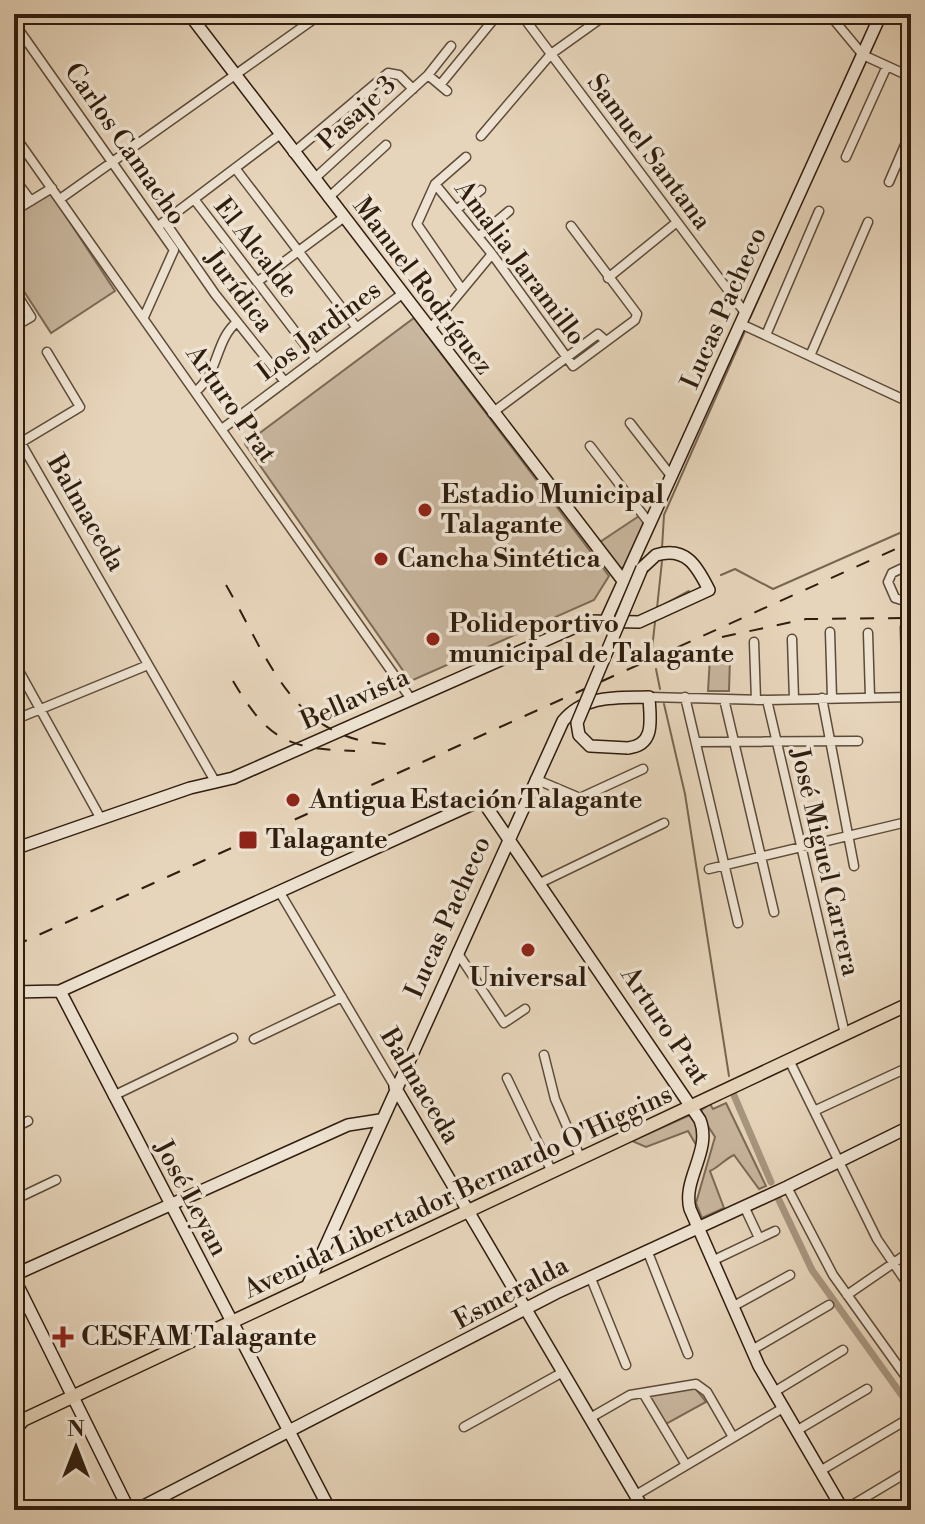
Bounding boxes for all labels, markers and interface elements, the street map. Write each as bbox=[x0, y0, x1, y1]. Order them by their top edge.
street label: Carlos Camacho bbox=[57, 57, 193, 231]
street label: Samuel Santana bbox=[580, 68, 719, 237]
street label: Pasaje 3 bbox=[311, 69, 403, 157]
street label: Amalia Jaramillo bbox=[447, 173, 592, 352]
street label: El Alcalde bbox=[207, 191, 305, 305]
street label: Manuel Rodríguez bbox=[346, 191, 500, 381]
street label: Lucas Pacheco bbox=[674, 222, 774, 394]
street label: Jurídica bbox=[197, 242, 281, 340]
street label: Los Jardines bbox=[251, 274, 387, 388]
street label: Arturo Prat bbox=[178, 338, 283, 469]
street label: Balmaceda bbox=[39, 448, 133, 578]
place label: Estadio Municipal Talagante bbox=[441, 479, 664, 541]
marker: Estadio Municipal Talagante bbox=[416, 501, 434, 519]
place label: Cancha Sintética bbox=[397, 543, 601, 575]
marker: Cancha Sintética bbox=[372, 550, 390, 568]
place label: Polideportivo municipal de Talagante bbox=[449, 608, 734, 670]
marker: Polideportivo municipal de Talagante bbox=[424, 630, 442, 648]
street label: Bellavista bbox=[295, 661, 415, 738]
street label: José Miguel Carrera bbox=[783, 744, 867, 980]
place label: Antigua Estación Talagante bbox=[308, 784, 643, 816]
marker: Antigua Estación Talagante bbox=[284, 791, 302, 809]
place label: Talagante bbox=[266, 824, 388, 856]
marker: Talagante bbox=[237, 829, 259, 851]
street label: Lucas Pacheco bbox=[398, 831, 498, 1003]
marker: Universal bbox=[519, 941, 537, 959]
street label: Arturo Prat bbox=[613, 960, 716, 1091]
place label: Universal bbox=[469, 962, 587, 994]
street label: Balmaceda bbox=[372, 1022, 467, 1150]
street label: Avenida Libertador Bernardo O'Higgins bbox=[238, 1078, 678, 1306]
street label: José Leyan bbox=[147, 1134, 235, 1262]
street label: Esmeralda bbox=[448, 1249, 575, 1337]
place label: CESFAM Talagante bbox=[81, 1321, 317, 1353]
marker: CESFAM Talagante bbox=[52, 1326, 74, 1348]
north arrow bbox=[36, 1408, 116, 1488]
text: N bbox=[67, 1416, 85, 1443]

